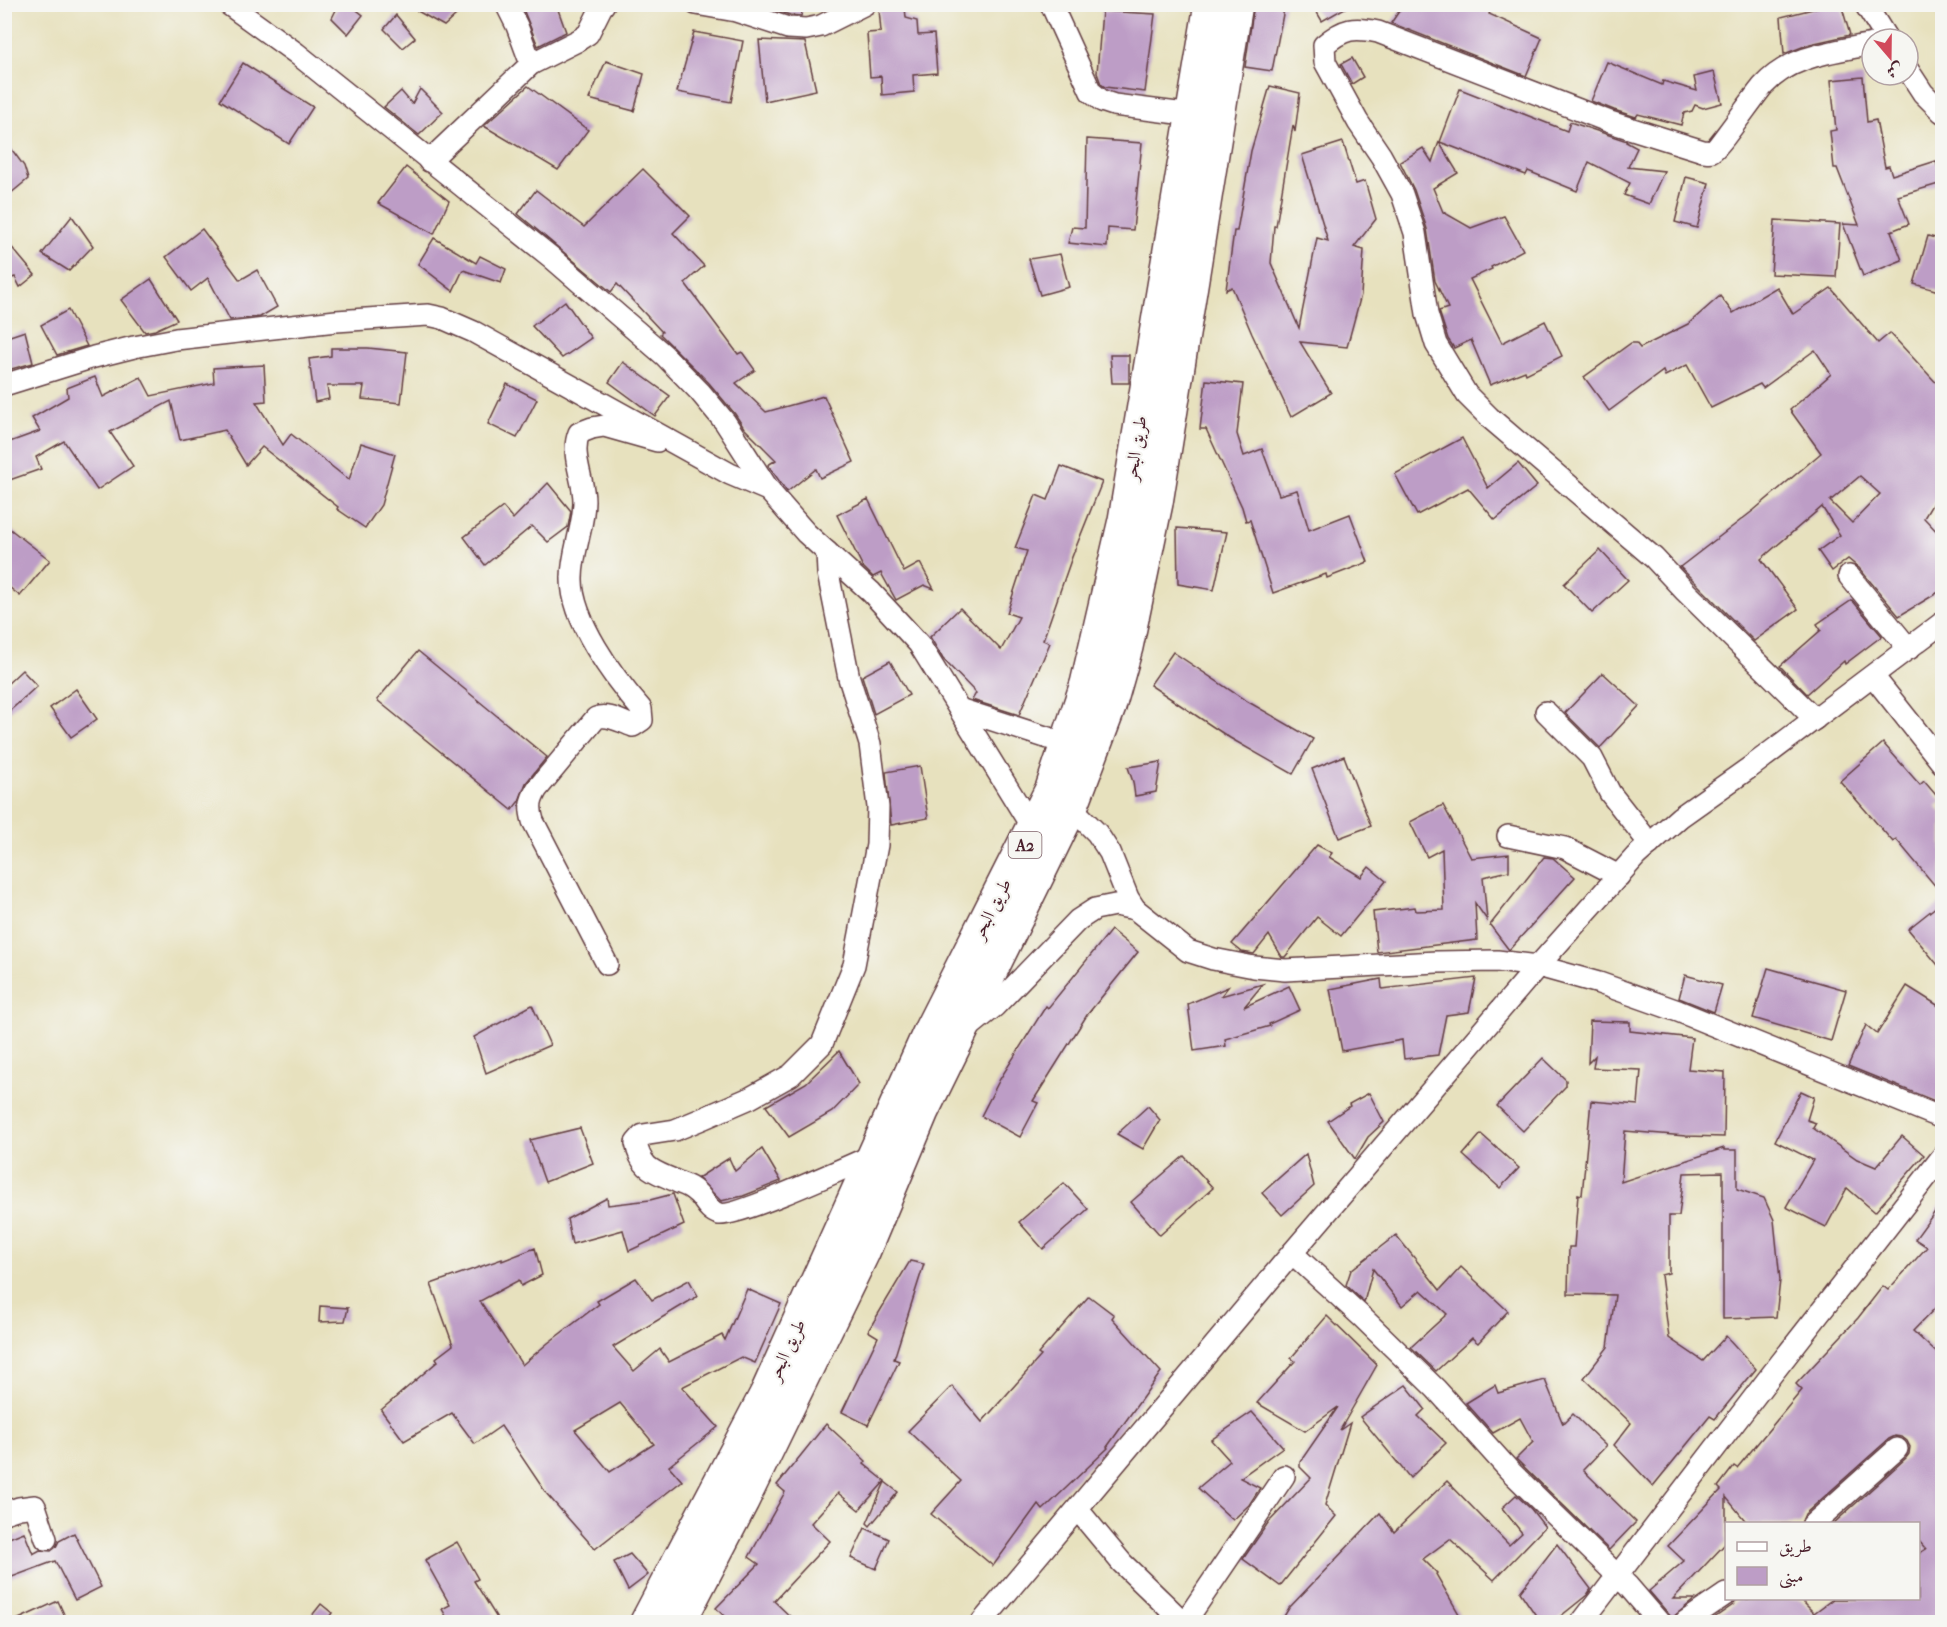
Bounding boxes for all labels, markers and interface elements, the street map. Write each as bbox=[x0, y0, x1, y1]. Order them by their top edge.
north arrow bbox=[1860, 27, 1920, 87]
text: ش bbox=[1884, 59, 1906, 82]
street label: طريق البحر bbox=[1120, 414, 1152, 484]
road number: A2 bbox=[1008, 832, 1042, 858]
street label: طريق البحر bbox=[967, 875, 1017, 945]
street label: طريق البحر bbox=[763, 1316, 811, 1386]
legend bbox=[1725, 1522, 1920, 1600]
text: طريق bbox=[1779, 1536, 1812, 1558]
text: مبنى bbox=[1779, 1566, 1804, 1589]

